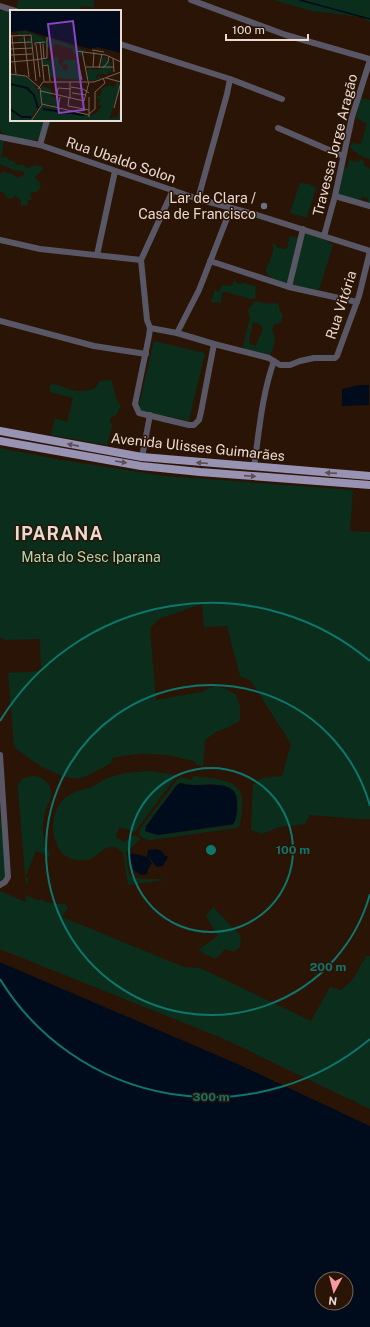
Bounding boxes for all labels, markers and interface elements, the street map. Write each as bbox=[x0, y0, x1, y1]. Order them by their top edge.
inset map bbox=[10, 10, 121, 121]
scale bar bbox=[226, 16, 308, 42]
text: 100 m bbox=[232, 23, 265, 37]
street label: Travessa Jorge Aragão bbox=[310, 72, 360, 218]
street label: Rua Ubaldo Solon bbox=[64, 134, 178, 186]
place label: Lar de Clara / Casa de Francisco bbox=[138, 190, 256, 222]
marker: Lar de Clara / Casa de Francisco bbox=[259, 201, 269, 211]
street label: Rua Vitória bbox=[322, 269, 360, 341]
street label: Avenida Ulisses Guimarães bbox=[110, 430, 286, 464]
one-way arrow bbox=[67, 442, 79, 448]
one-way arrow bbox=[115, 459, 127, 465]
one-way arrow bbox=[196, 459, 208, 466]
one-way arrow bbox=[325, 470, 337, 477]
one-way arrow bbox=[244, 472, 256, 479]
district label: IPARANA bbox=[15, 523, 104, 544]
park label: Mata do Sesc Iparana bbox=[21, 549, 161, 565]
centre of rings bbox=[204, 843, 218, 857]
text: 100 m bbox=[276, 843, 310, 857]
text: 200 m bbox=[310, 960, 346, 974]
text: 300 m bbox=[193, 1090, 230, 1104]
north arrow bbox=[314, 1271, 354, 1311]
text: N bbox=[328, 1294, 338, 1307]

